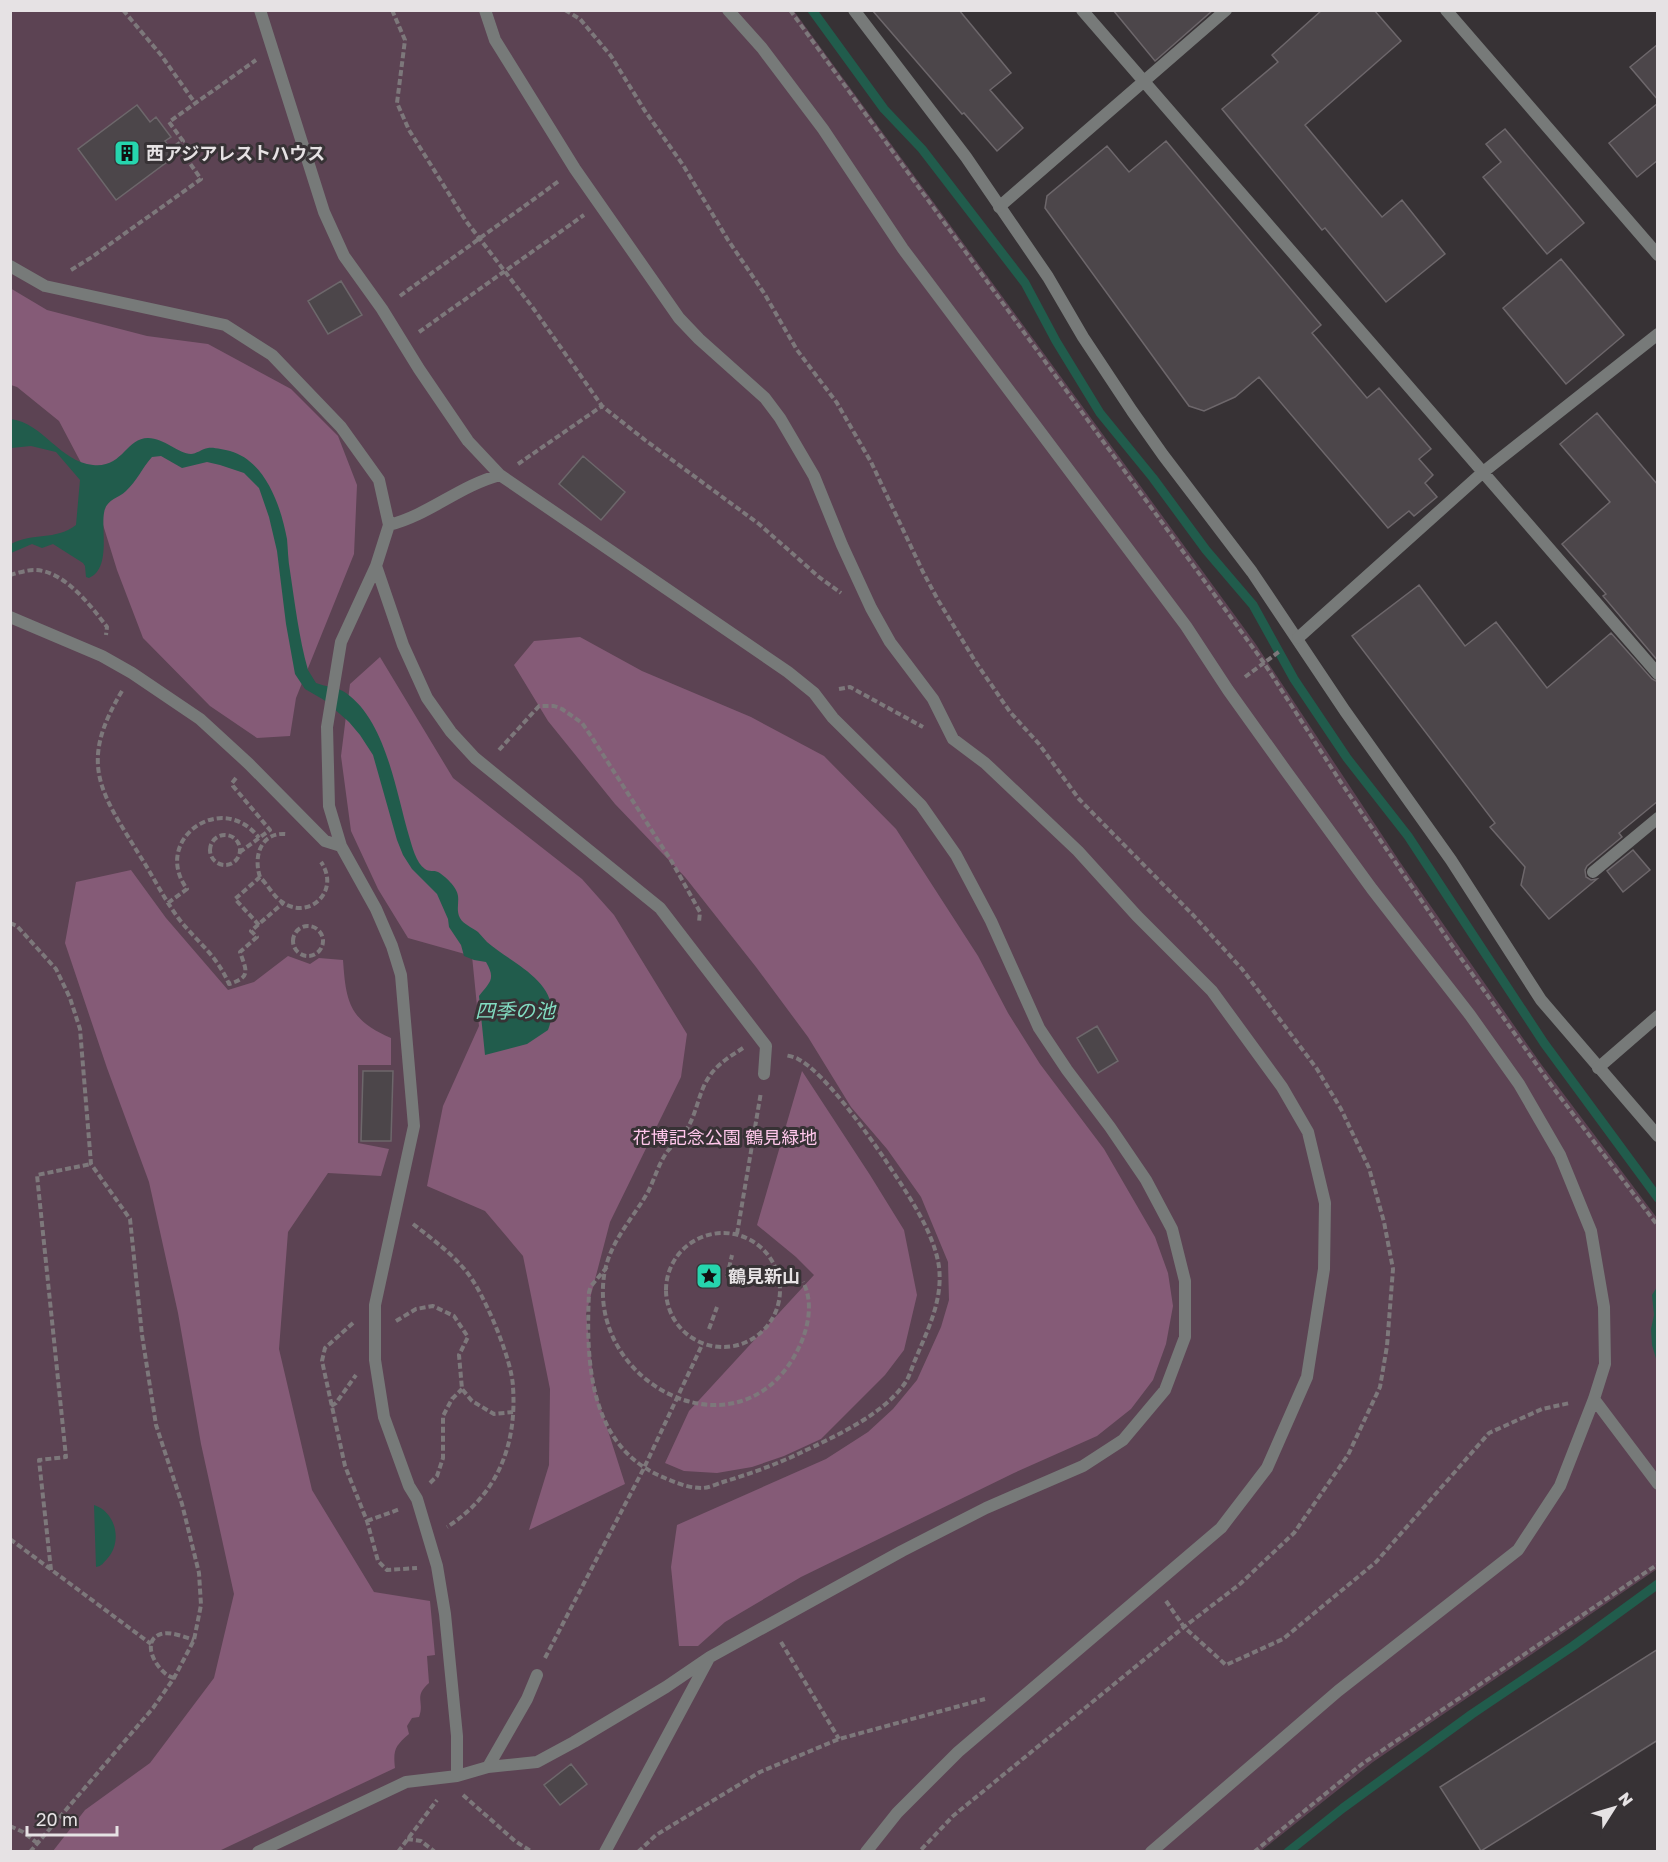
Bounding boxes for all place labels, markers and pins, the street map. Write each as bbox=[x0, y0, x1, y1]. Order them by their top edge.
building icon: 西アジアレストハウス bbox=[112, 138, 142, 168]
place label: 西アジアレストハウス bbox=[146, 142, 325, 164]
place icon: 鶴見新山 bbox=[694, 1261, 724, 1291]
place label: 鶴見新山 bbox=[728, 1265, 800, 1287]

